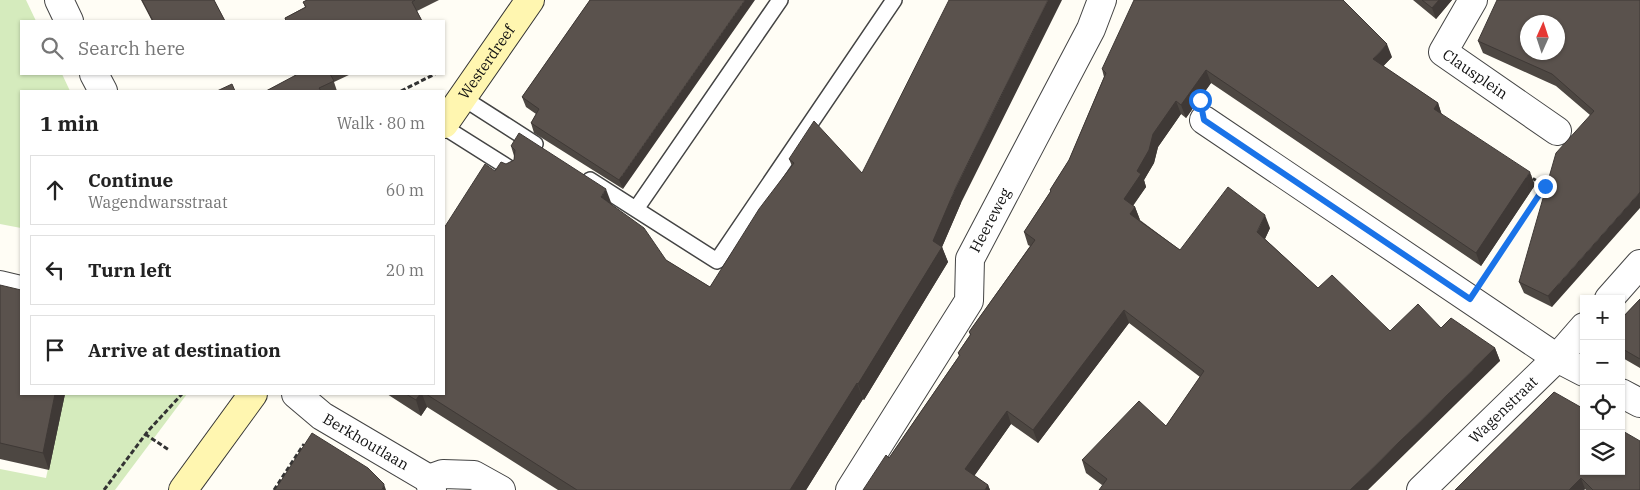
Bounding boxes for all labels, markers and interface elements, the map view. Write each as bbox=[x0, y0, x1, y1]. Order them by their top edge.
north arrow bbox=[1520, 15, 1565, 60]
search box bbox=[20, 20, 445, 75]
street label: Westerdreef bbox=[454, 21, 519, 103]
icon: search bbox=[38, 34, 66, 62]
text: Search here bbox=[78, 36, 185, 60]
street label: Clausplein bbox=[1439, 45, 1512, 103]
route start bbox=[1189, 89, 1212, 112]
text: 1 min bbox=[40, 109, 99, 137]
text: Walk · 80 m bbox=[337, 113, 425, 133]
text: Continue bbox=[88, 168, 173, 192]
route end bbox=[1534, 175, 1557, 198]
icon: ahead bbox=[41, 176, 69, 204]
text: 60 m bbox=[386, 180, 424, 200]
street label: Heereweg bbox=[965, 185, 1015, 256]
text: Wagendwarsstraat bbox=[88, 192, 228, 212]
icon: left bbox=[41, 256, 69, 284]
text: Turn left bbox=[88, 258, 171, 282]
text: 20 m bbox=[386, 260, 424, 280]
map controls bbox=[1580, 295, 1625, 475]
button: + bbox=[1580, 295, 1625, 340]
icon: arrive bbox=[41, 336, 69, 364]
text: Arrive at destination bbox=[88, 338, 281, 362]
button: − bbox=[1580, 340, 1625, 385]
street label: Wagenstraat bbox=[1465, 372, 1541, 447]
button: locate bbox=[1580, 385, 1625, 430]
street label: Berkhoutlaan bbox=[320, 409, 413, 474]
button: layers bbox=[1580, 430, 1625, 475]

